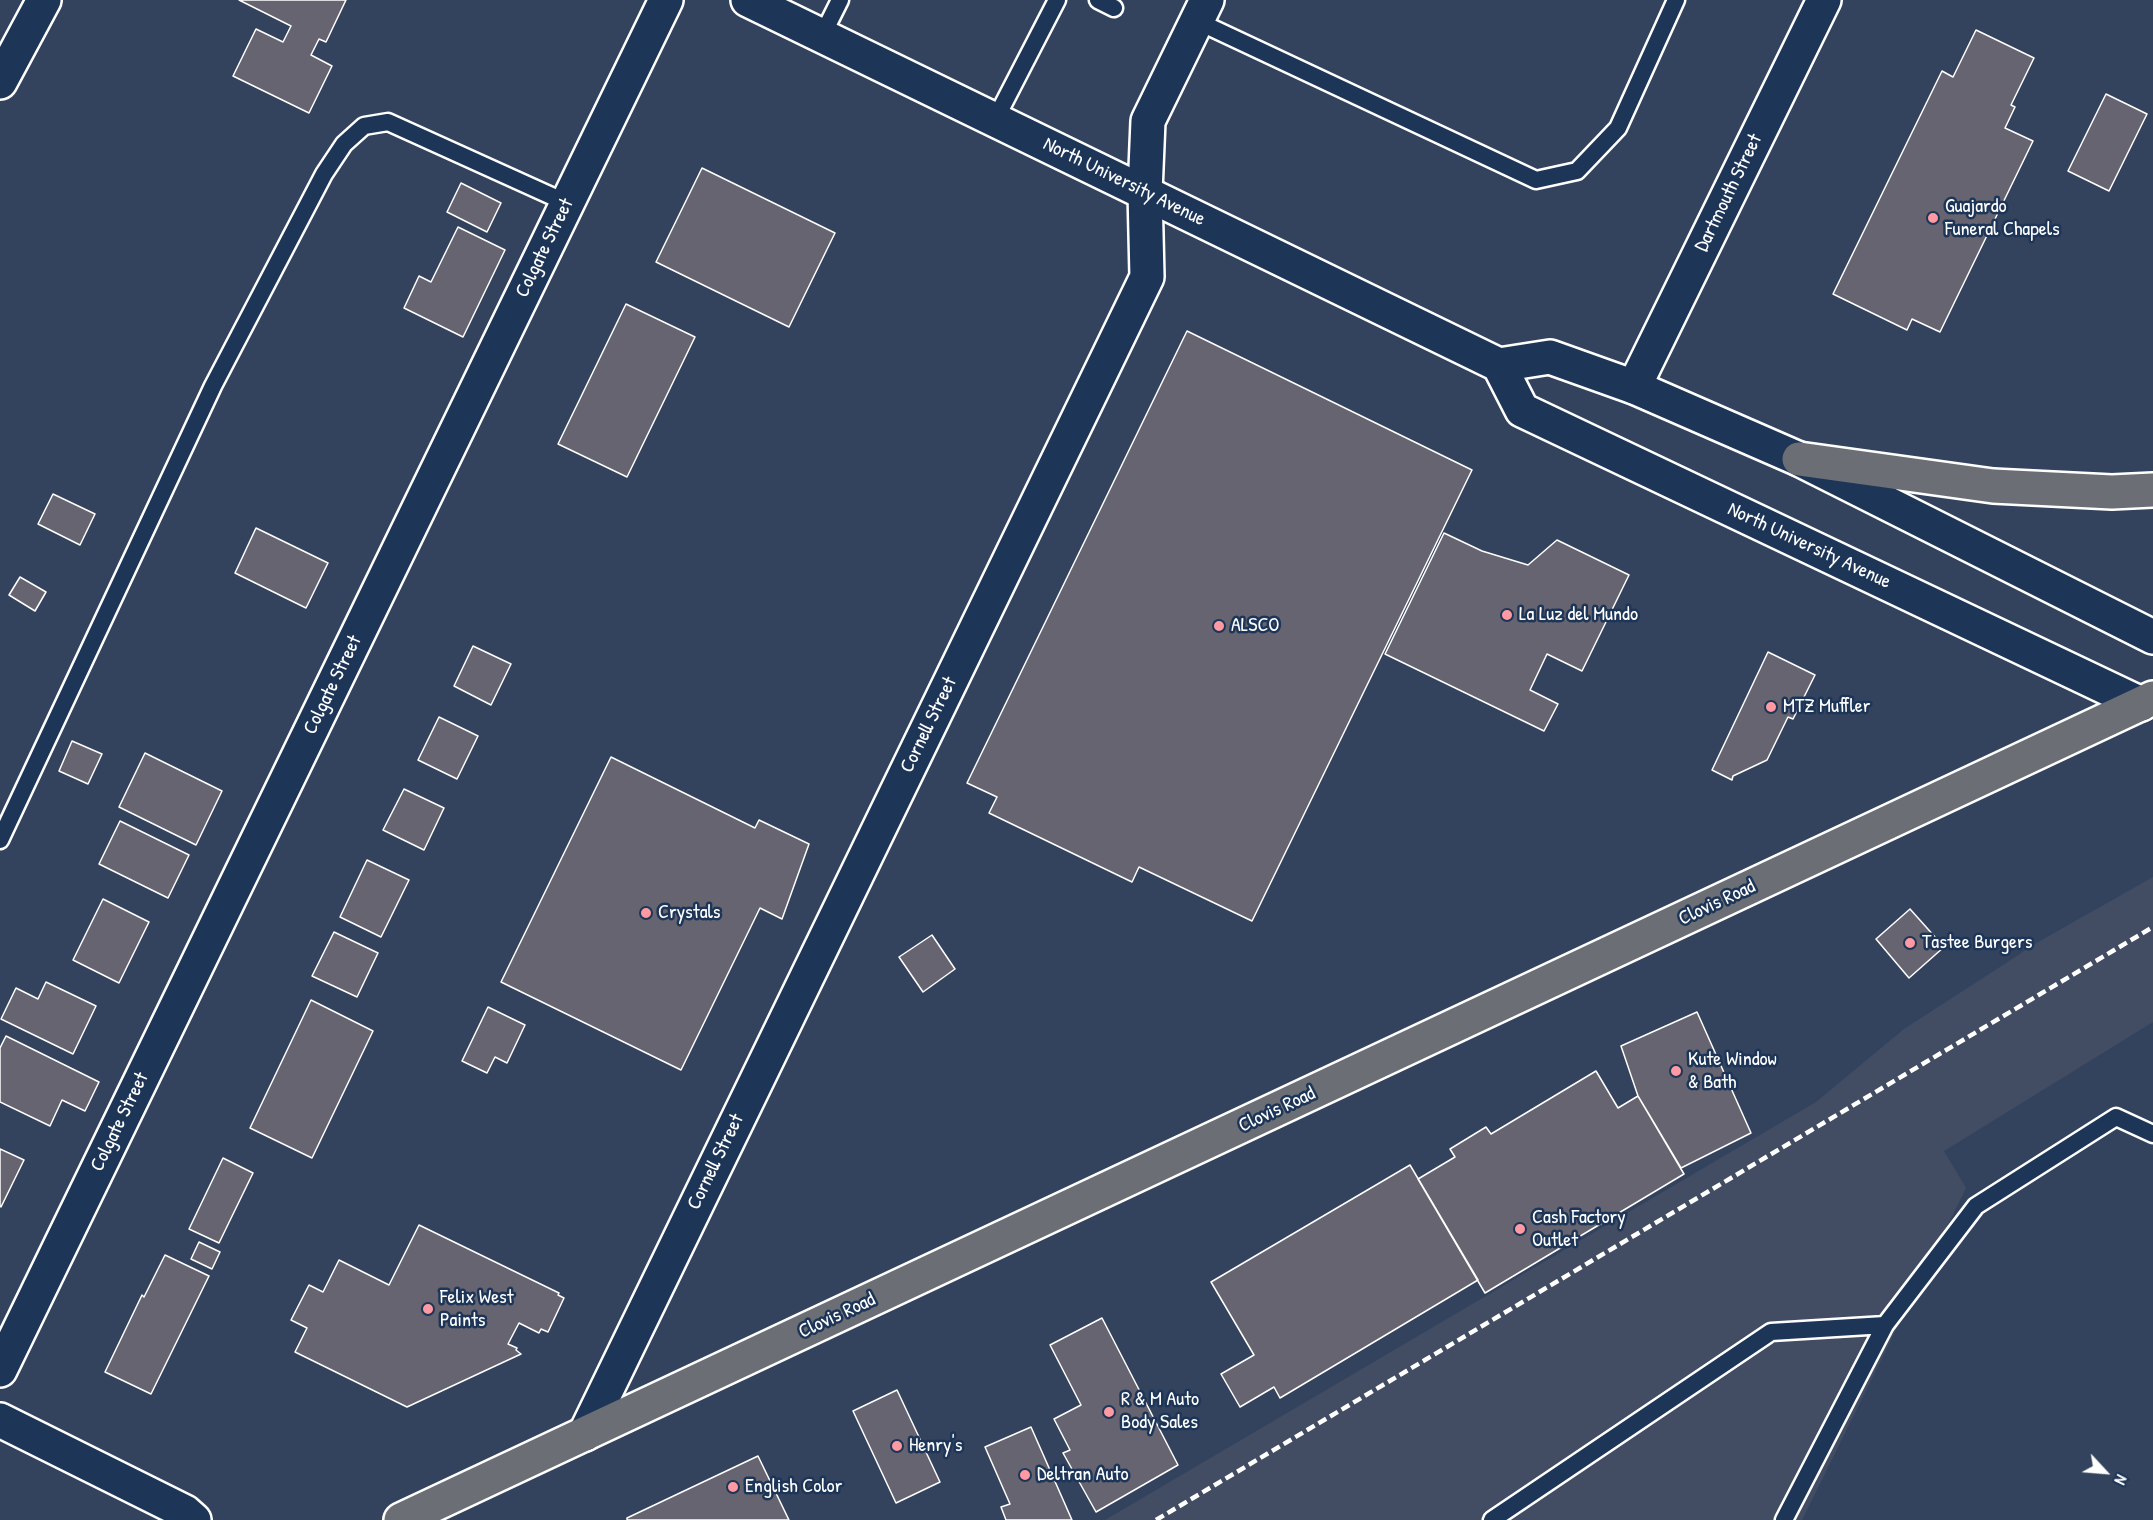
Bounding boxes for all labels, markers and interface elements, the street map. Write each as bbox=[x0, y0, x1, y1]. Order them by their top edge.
street label: Dartmouth Street bbox=[1690, 130, 1768, 256]
street label: North University Avenue bbox=[1039, 132, 1209, 232]
street label: Colgate Street bbox=[511, 195, 579, 301]
place label: Guajardo Funeral Chapels bbox=[1945, 195, 2060, 242]
marker: Guajardo Funeral Chapels bbox=[1926, 211, 1940, 225]
street label: North University Avenue bbox=[1724, 498, 1894, 594]
place label: La Luz del Mundo bbox=[1519, 603, 1638, 627]
marker: La Luz del Mundo bbox=[1500, 608, 1514, 622]
place label: ALSCO bbox=[1231, 614, 1279, 638]
marker: ALSCO bbox=[1212, 619, 1226, 633]
street label: Colgate Street bbox=[299, 632, 367, 738]
street label: Cornell Street bbox=[896, 673, 962, 777]
place label: MTZ Muffler bbox=[1783, 695, 1870, 719]
marker: MTZ Muffler bbox=[1764, 700, 1778, 714]
street label: Clovis Road bbox=[1675, 875, 1759, 931]
place label: Crystals bbox=[658, 901, 721, 925]
marker: Crystals bbox=[639, 906, 653, 920]
place label: Tastee Burgers bbox=[1922, 931, 2032, 955]
marker: Tastee Burgers bbox=[1903, 936, 1917, 950]
place label: Kute Window & Bath bbox=[1688, 1048, 1777, 1095]
marker: Kute Window & Bath bbox=[1669, 1064, 1683, 1078]
street label: Colgate Street bbox=[86, 1069, 154, 1175]
street label: Clovis Road bbox=[1235, 1082, 1319, 1138]
street label: Cornell Street bbox=[683, 1110, 749, 1214]
place label: Cash Factory Outlet bbox=[1532, 1206, 1626, 1253]
marker: Cash Factory Outlet bbox=[1513, 1222, 1527, 1236]
place label: Felix West Paints bbox=[440, 1286, 514, 1333]
street label: Clovis Road bbox=[795, 1288, 879, 1344]
marker: Felix West Paints bbox=[421, 1302, 435, 1316]
place label: R & M Auto Body Sales bbox=[1121, 1388, 1199, 1435]
marker: R & M Auto Body Sales bbox=[1102, 1405, 1116, 1419]
place label: Henry's bbox=[909, 1434, 962, 1458]
marker: Henry's bbox=[890, 1439, 904, 1453]
north arrow bbox=[2075, 1442, 2135, 1502]
place label: Deltran Auto bbox=[1037, 1463, 1129, 1487]
marker: Deltran Auto bbox=[1018, 1468, 1032, 1482]
text: N bbox=[2109, 1471, 2133, 1489]
place label: English Color bbox=[745, 1475, 842, 1499]
marker: English Color bbox=[726, 1480, 740, 1494]

